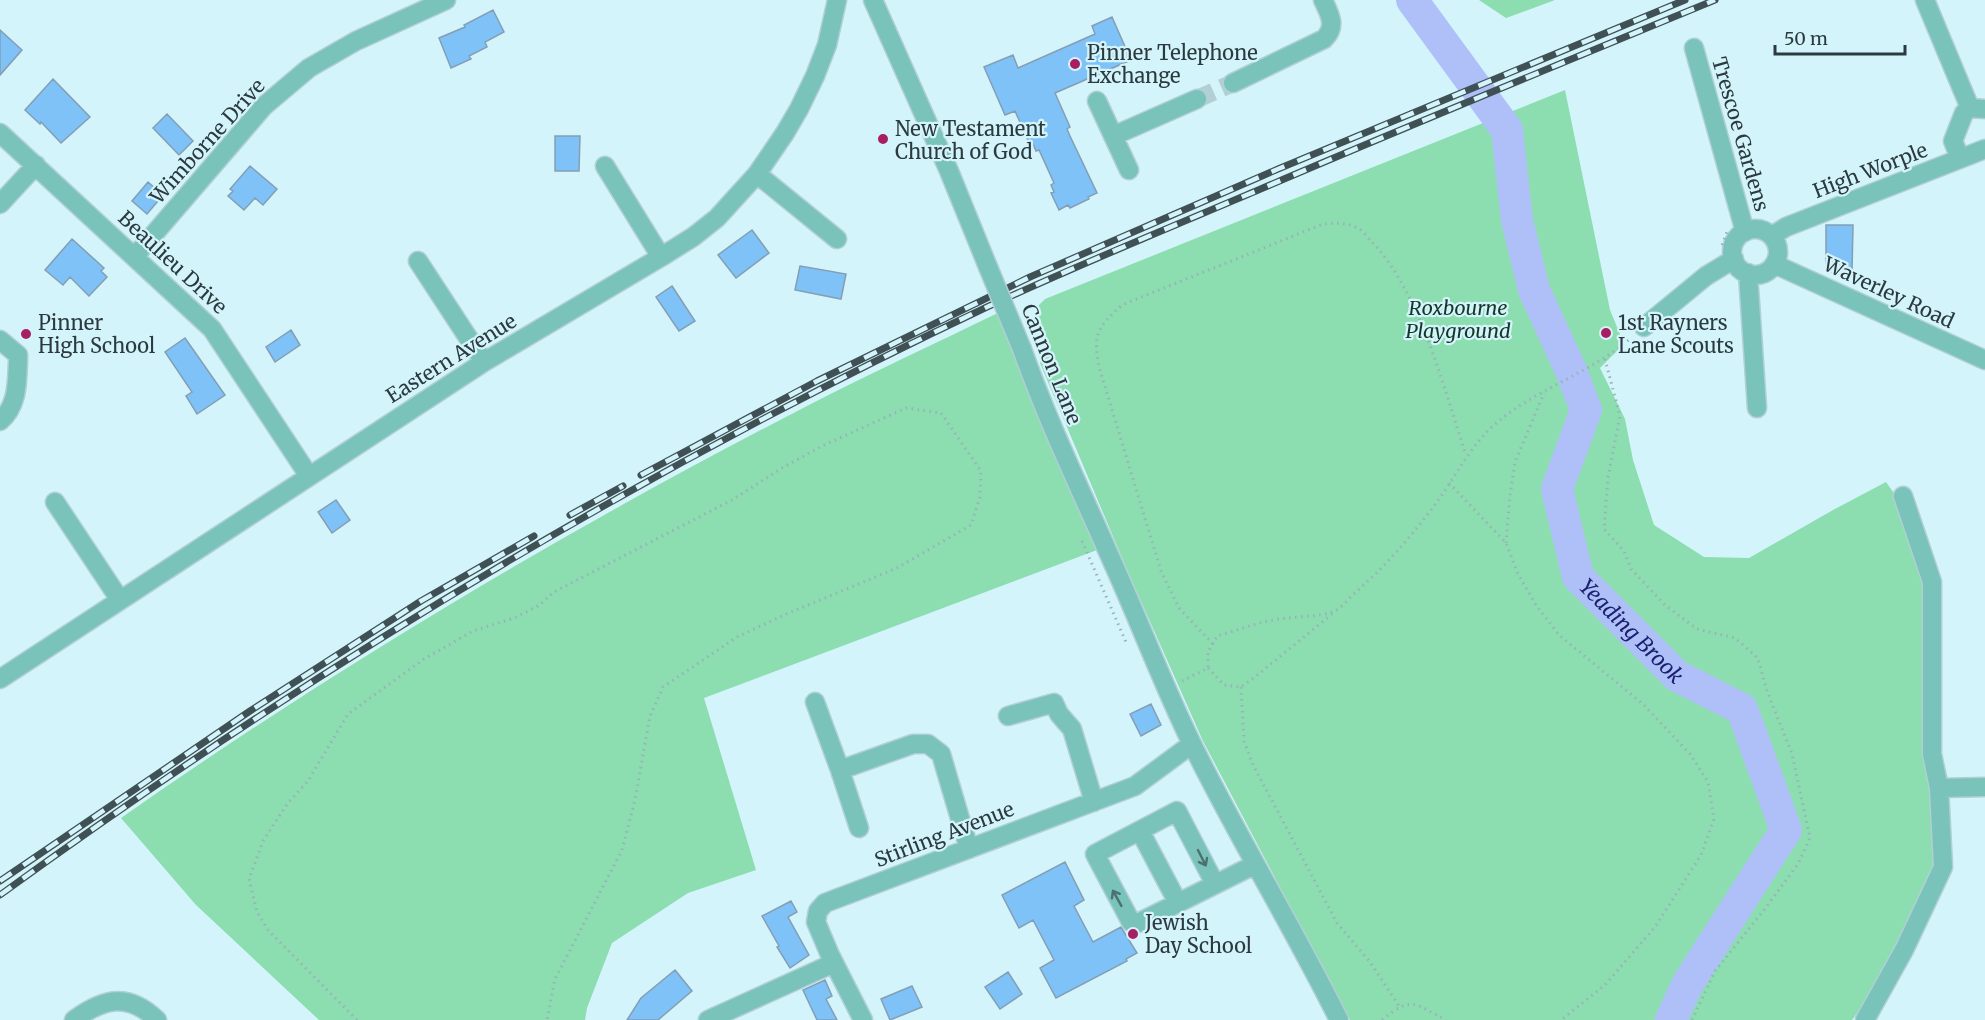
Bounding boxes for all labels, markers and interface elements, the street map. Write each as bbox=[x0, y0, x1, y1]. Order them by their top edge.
scale bar bbox=[1775, 18, 1906, 56]
text: 50 m bbox=[1784, 27, 1828, 50]
place label: Pinner Telephone Exchange bbox=[1087, 40, 1258, 88]
street label: Trescoe Gardens bbox=[1707, 54, 1775, 214]
marker: Pinner Telephone Exchange bbox=[1068, 57, 1082, 71]
street label: Wimborne Drive bbox=[144, 73, 270, 209]
place label: New Testament Church of God bbox=[895, 116, 1046, 164]
marker: New Testament Church of God bbox=[876, 132, 890, 146]
street label: High Worple bbox=[1809, 137, 1931, 203]
street label: Beaulieu Drive bbox=[113, 205, 233, 319]
street label: Waverley Road bbox=[1819, 250, 1958, 333]
park label: Roxbourne Playground bbox=[1405, 295, 1511, 343]
street label: Cannon Lane bbox=[1017, 300, 1087, 428]
street label: Eastern Avenue bbox=[381, 308, 521, 408]
place label: Pinner High School bbox=[38, 310, 155, 358]
place label: 1st Rayners Lane Scouts bbox=[1618, 310, 1734, 358]
marker: 1st Rayners Lane Scouts bbox=[1599, 326, 1613, 340]
marker: Pinner High School bbox=[19, 327, 33, 341]
water label: Yeading Brook bbox=[1574, 573, 1690, 689]
street label: Stirling Avenue bbox=[871, 796, 1017, 872]
one-way arrow bbox=[1196, 849, 1208, 866]
one-way arrow bbox=[1111, 889, 1122, 907]
place label: Jewish Day School bbox=[1144, 910, 1252, 958]
marker: Jewish Day School bbox=[1126, 927, 1140, 941]

